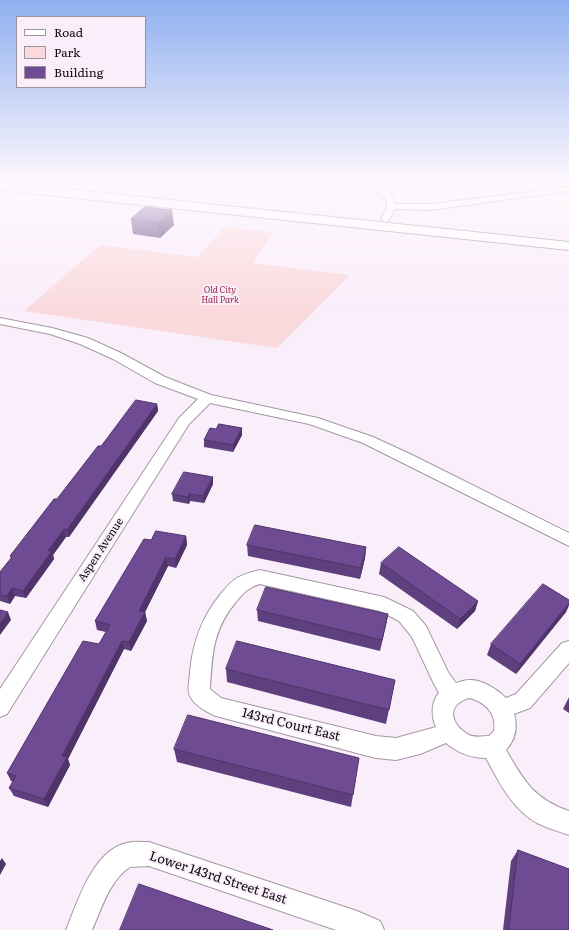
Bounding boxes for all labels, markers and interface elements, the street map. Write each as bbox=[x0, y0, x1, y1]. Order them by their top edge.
legend bbox=[16, 16, 146, 88]
text: Road bbox=[54, 23, 83, 41]
text: Park bbox=[54, 43, 80, 61]
text: Building bbox=[54, 63, 103, 81]
park label: Old City Hall Park bbox=[201, 285, 239, 306]
street label: Aspen Avenue bbox=[75, 516, 127, 584]
street label: 143rd Court East bbox=[240, 705, 342, 745]
street label: Lower 143rd Street East bbox=[147, 848, 289, 908]

